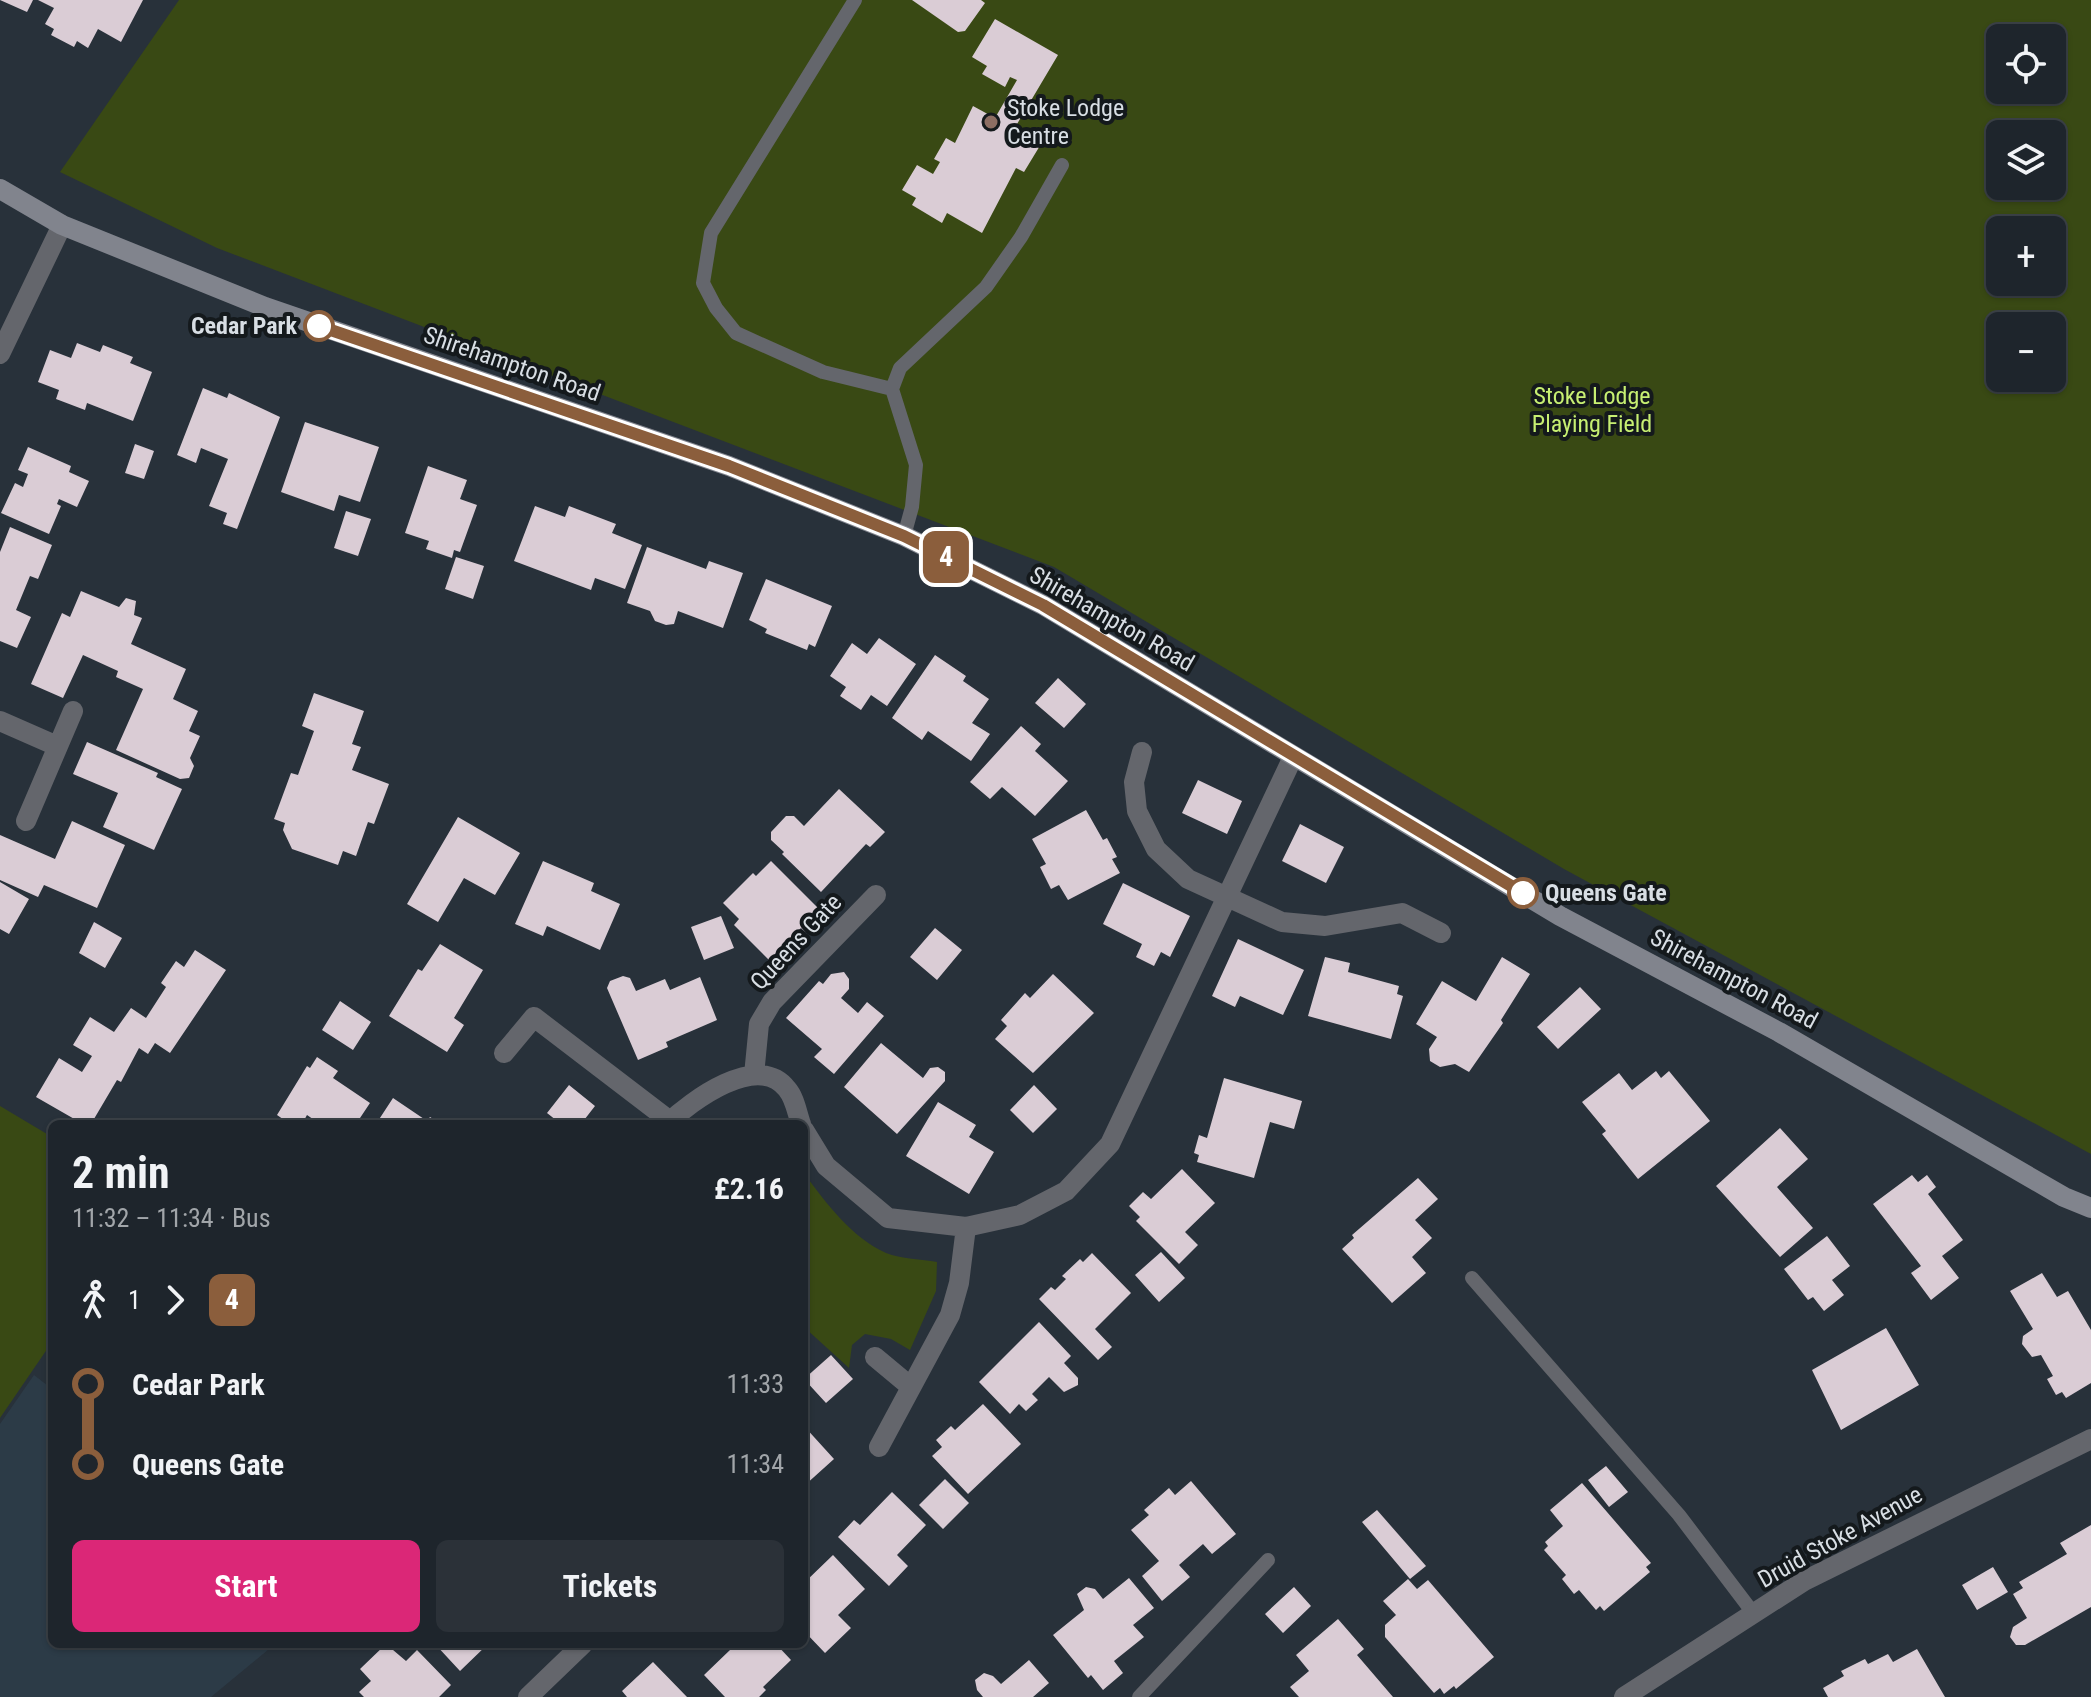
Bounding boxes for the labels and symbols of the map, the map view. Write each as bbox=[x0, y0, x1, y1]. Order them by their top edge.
place label: Stoke Lodge Centre bbox=[1007, 94, 1124, 150]
marker: Stoke Lodge Centre bbox=[982, 113, 1000, 131]
marker: Cedar Park bbox=[304, 311, 334, 341]
place label: Cedar Park bbox=[191, 312, 298, 340]
street label: Shirehampton Road bbox=[420, 321, 604, 407]
park label: Stoke Lodge Playing Field bbox=[1532, 382, 1652, 438]
line badge: 4 bbox=[920, 531, 972, 583]
street label: Shirehampton Road bbox=[1025, 561, 1199, 677]
marker: Queens Gate bbox=[1508, 878, 1538, 908]
place label: Queens Gate bbox=[1545, 879, 1667, 907]
street label: Queens Gate bbox=[745, 888, 847, 996]
street label: Shirehampton Road bbox=[1646, 923, 1822, 1035]
street label: Druid Stoke Avenue bbox=[1753, 1480, 1927, 1594]

